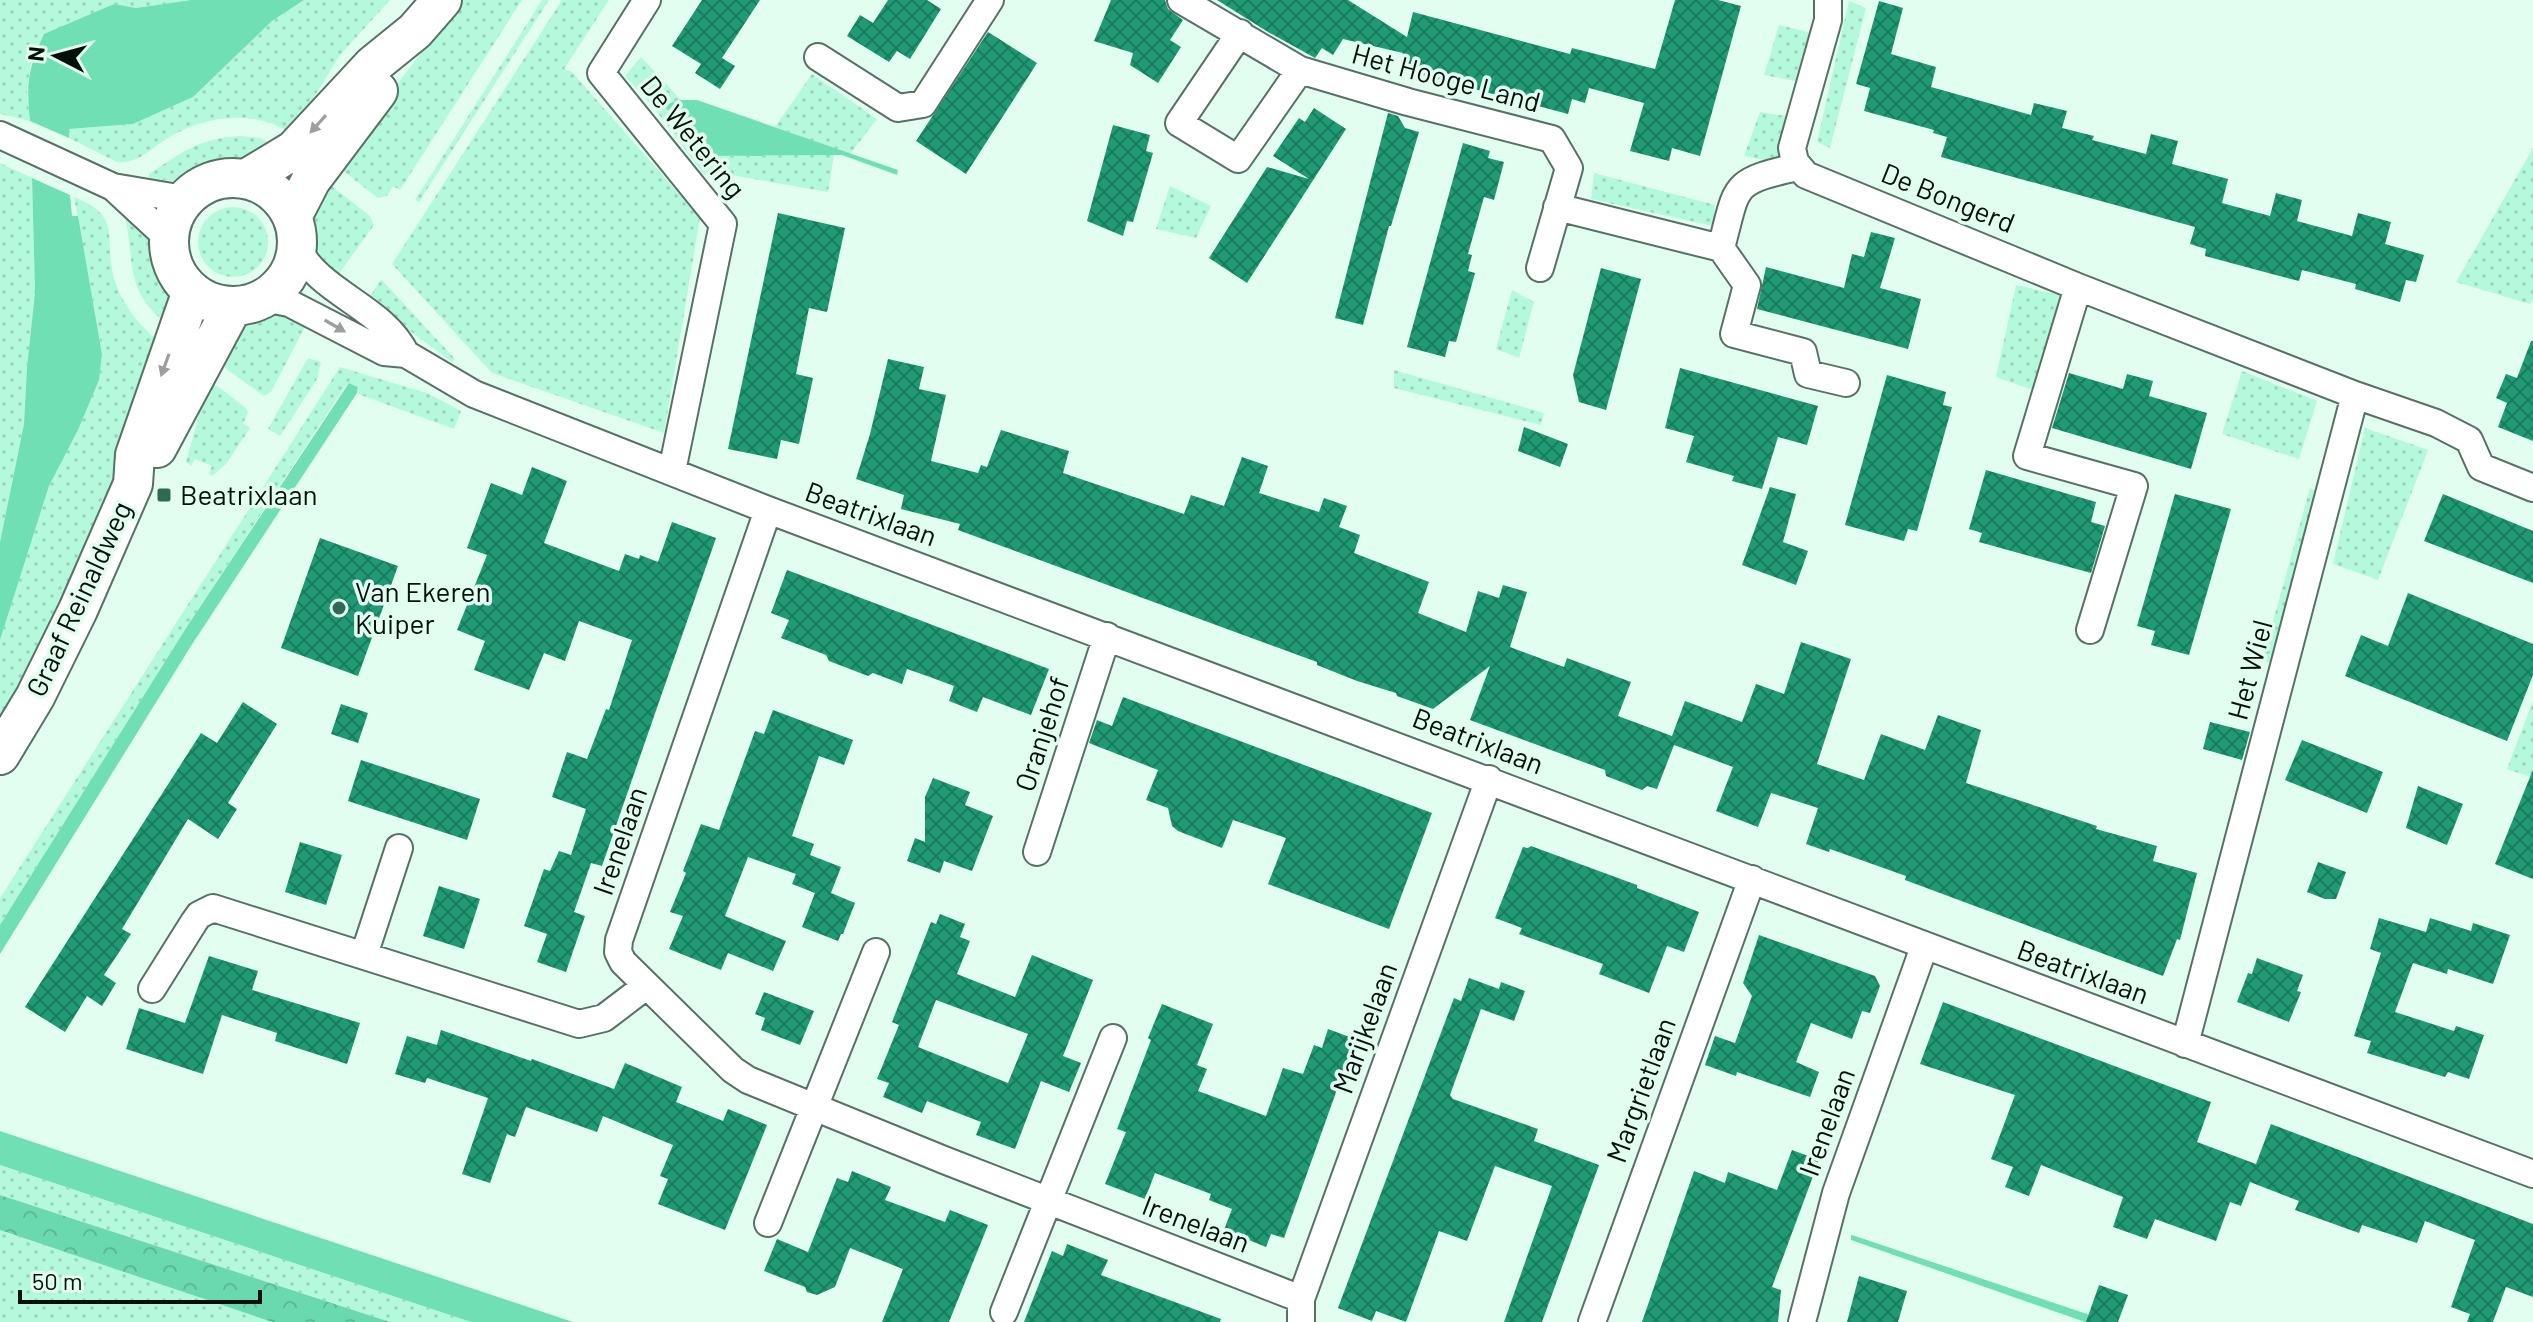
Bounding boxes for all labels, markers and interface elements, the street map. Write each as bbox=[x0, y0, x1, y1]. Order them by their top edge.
north arrow bbox=[16, 16, 96, 96]
street label: Het Hooge Land bbox=[1348, 36, 1544, 119]
text: N bbox=[21, 45, 49, 62]
street label: De Wetering bbox=[634, 68, 754, 205]
one-way arrow bbox=[310, 114, 328, 133]
street label: De Bongerd bbox=[1877, 155, 2020, 239]
one-way arrow bbox=[324, 319, 346, 333]
one-way arrow bbox=[159, 353, 171, 377]
street label: Beatrixlaan bbox=[801, 474, 942, 553]
place label: Beatrixlaan bbox=[180, 477, 318, 511]
marker: Beatrixlaan bbox=[155, 486, 173, 504]
street label: Graaf Reinaldweg bbox=[18, 496, 138, 701]
place label: Van Ekeren Kuiper bbox=[355, 574, 491, 640]
marker: Van Ekeren Kuiper bbox=[330, 599, 348, 617]
street label: Het Wiel bbox=[2219, 616, 2279, 723]
street label: Oranjehof bbox=[1007, 672, 1076, 795]
street label: Beatrixlaan bbox=[1408, 700, 1549, 781]
street label: Irenelaan bbox=[585, 782, 653, 899]
street label: Beatrixlaan bbox=[2013, 932, 2154, 1011]
street label: Marijkelaan bbox=[1325, 957, 1403, 1098]
street label: Margrietlaan bbox=[1598, 1013, 1682, 1167]
street label: Irenelaan bbox=[1791, 1063, 1861, 1180]
street label: Irenelaan bbox=[1138, 1187, 1255, 1259]
scale bar bbox=[20, 1254, 260, 1304]
text: 50 m bbox=[32, 1266, 83, 1295]

